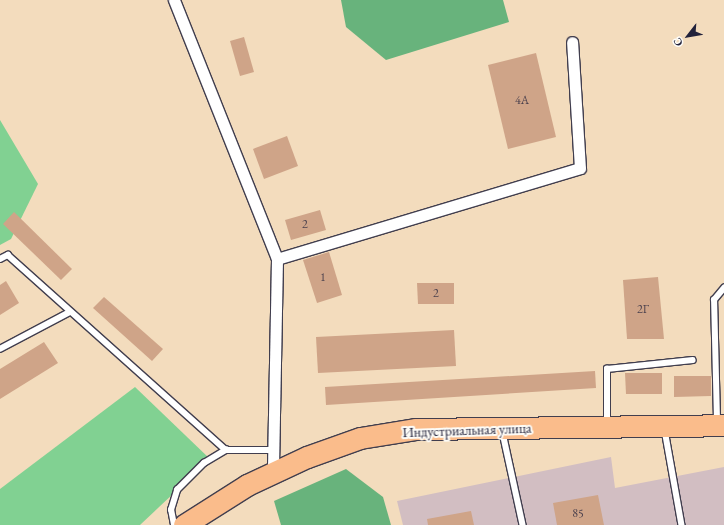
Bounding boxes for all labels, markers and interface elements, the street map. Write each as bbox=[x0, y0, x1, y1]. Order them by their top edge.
north arrow bbox=[668, 16, 708, 56]
text: С bbox=[670, 35, 686, 49]
house number: 4А bbox=[515, 94, 529, 108]
house number: 2 bbox=[302, 218, 308, 232]
house number: 1 bbox=[320, 271, 326, 285]
house number: 2 bbox=[433, 287, 439, 301]
house number: 2Г bbox=[637, 303, 649, 317]
street label: Индустриальная улица bbox=[402, 419, 532, 441]
house number: 85 bbox=[572, 507, 584, 521]

